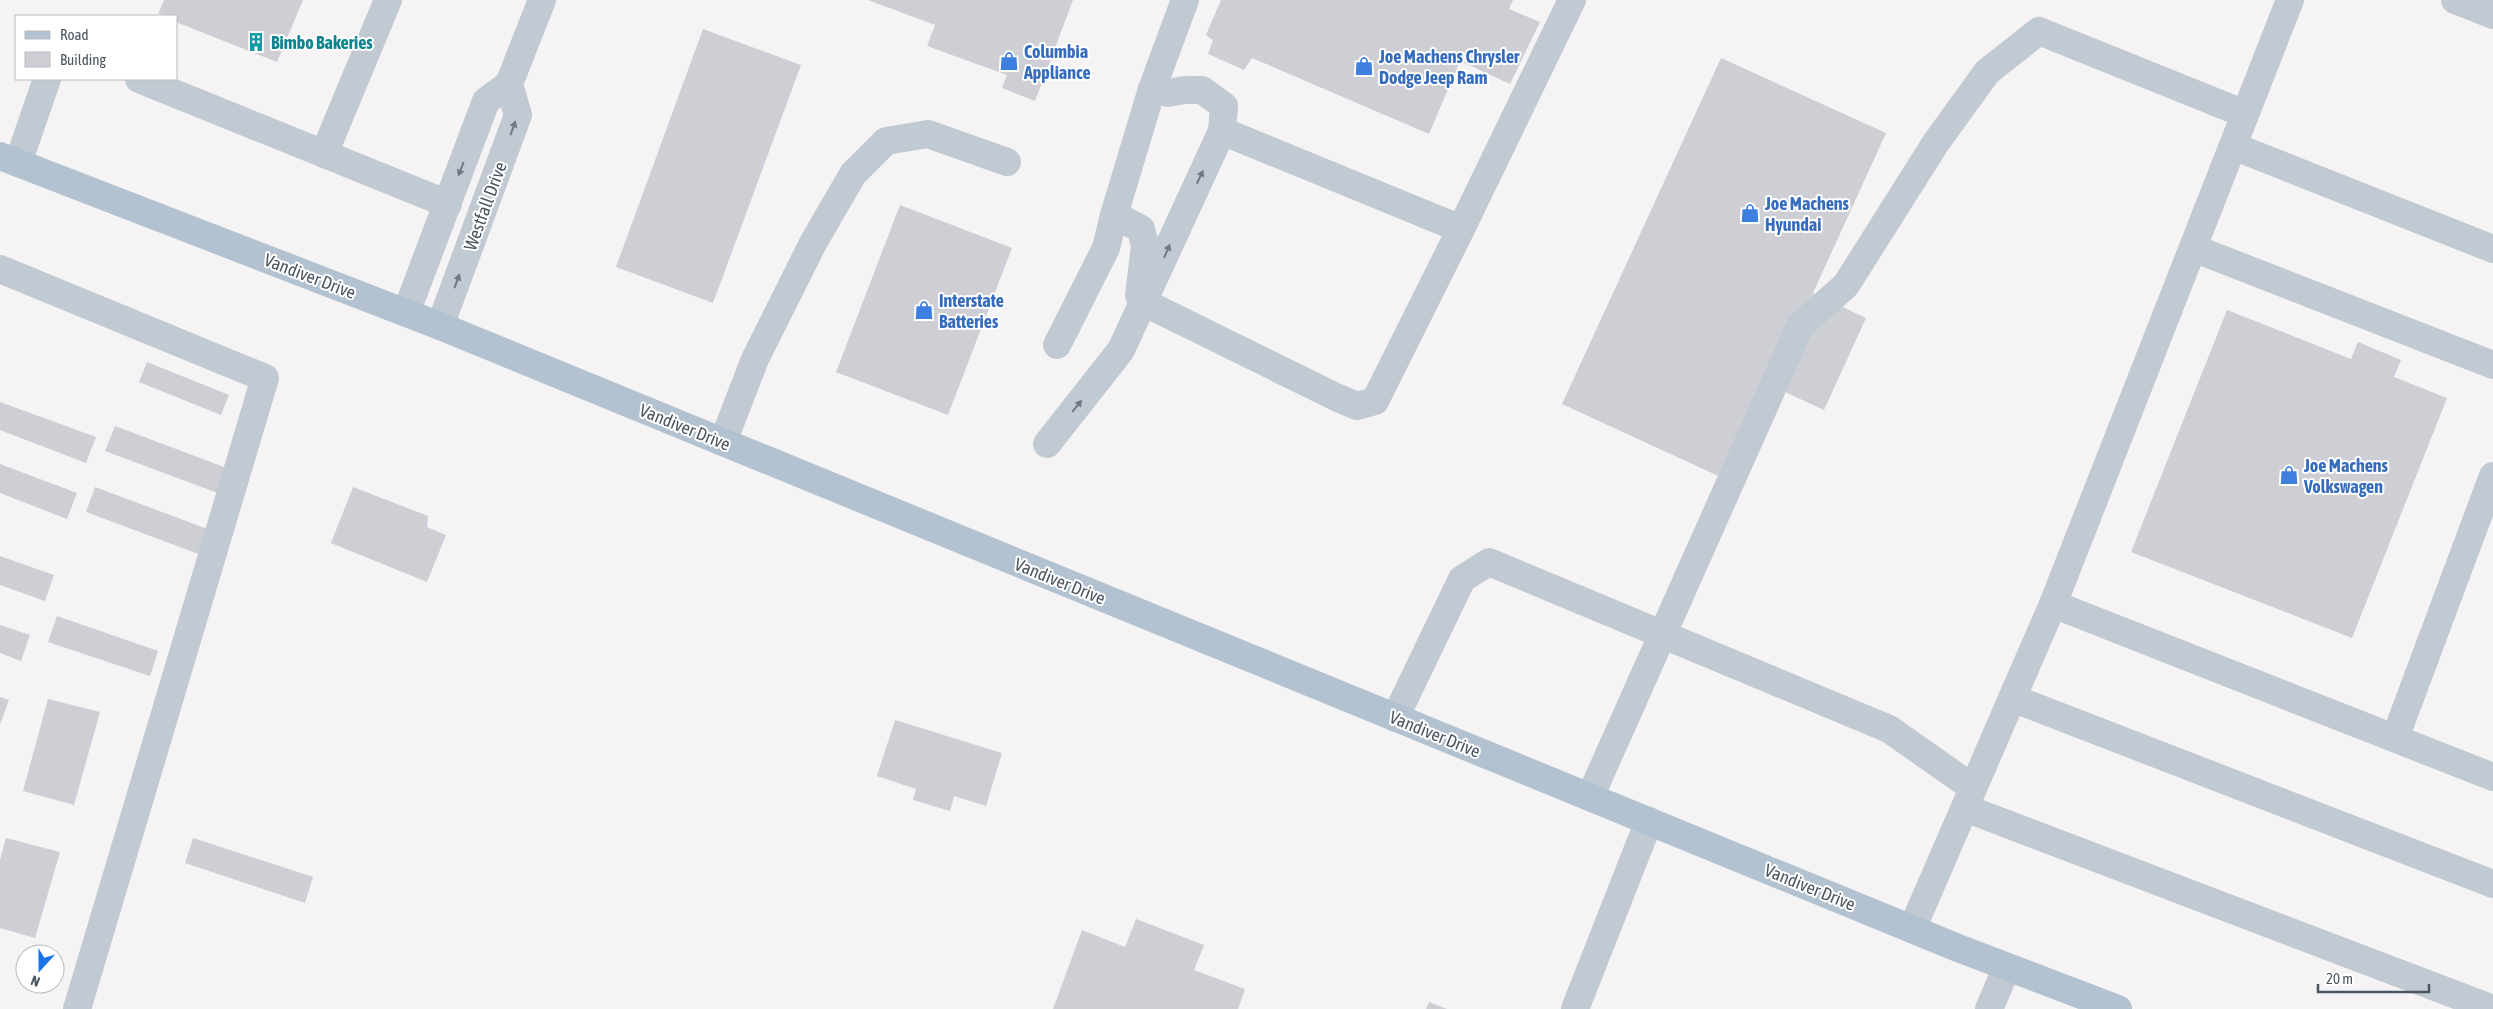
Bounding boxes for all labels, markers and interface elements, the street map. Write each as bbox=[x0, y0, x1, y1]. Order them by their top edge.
legend bbox=[15, 15, 178, 80]
text: Road bbox=[60, 26, 89, 43]
building icon: Bimbo Bakeries bbox=[245, 31, 267, 53]
place label: Bimbo Bakeries bbox=[271, 32, 373, 53]
place label: Columbia Appliance bbox=[1023, 41, 1091, 83]
place label: Joe Machens Chrysler Dodge Jeep Ram bbox=[1378, 46, 1520, 88]
shop icon: Columbia Appliance bbox=[998, 50, 1020, 72]
text: Building bbox=[60, 51, 106, 68]
shop icon: Joe Machens Chrysler Dodge Jeep Ram bbox=[1353, 55, 1375, 77]
one-way arrow bbox=[510, 121, 518, 136]
street label: Westfall Drive bbox=[459, 159, 511, 253]
one-way arrow bbox=[457, 162, 465, 177]
one-way arrow bbox=[1197, 170, 1205, 184]
place label: Joe Machens Hyundai bbox=[1764, 193, 1850, 235]
shop icon: Joe Machens Hyundai bbox=[1739, 202, 1761, 224]
one-way arrow bbox=[1163, 244, 1171, 258]
street label: Vandiver Drive bbox=[261, 249, 359, 303]
one-way arrow bbox=[453, 273, 461, 288]
place label: Interstate Batteries bbox=[939, 290, 1004, 332]
shop icon: Interstate Batteries bbox=[913, 299, 935, 321]
street label: Vandiver Drive bbox=[636, 399, 734, 455]
one-way arrow bbox=[1072, 400, 1083, 413]
place label: Joe Machens Volkswagen bbox=[2303, 455, 2389, 497]
shop icon: Joe Machens Volkswagen bbox=[2278, 464, 2300, 486]
street label: Vandiver Drive bbox=[1011, 553, 1109, 609]
street label: Vandiver Drive bbox=[1386, 706, 1484, 762]
street label: Vandiver Drive bbox=[1761, 859, 1859, 915]
north arrow bbox=[15, 944, 65, 994]
scale bar bbox=[2318, 962, 2429, 994]
text: 20 m bbox=[2326, 970, 2353, 987]
text: N bbox=[29, 972, 42, 990]

